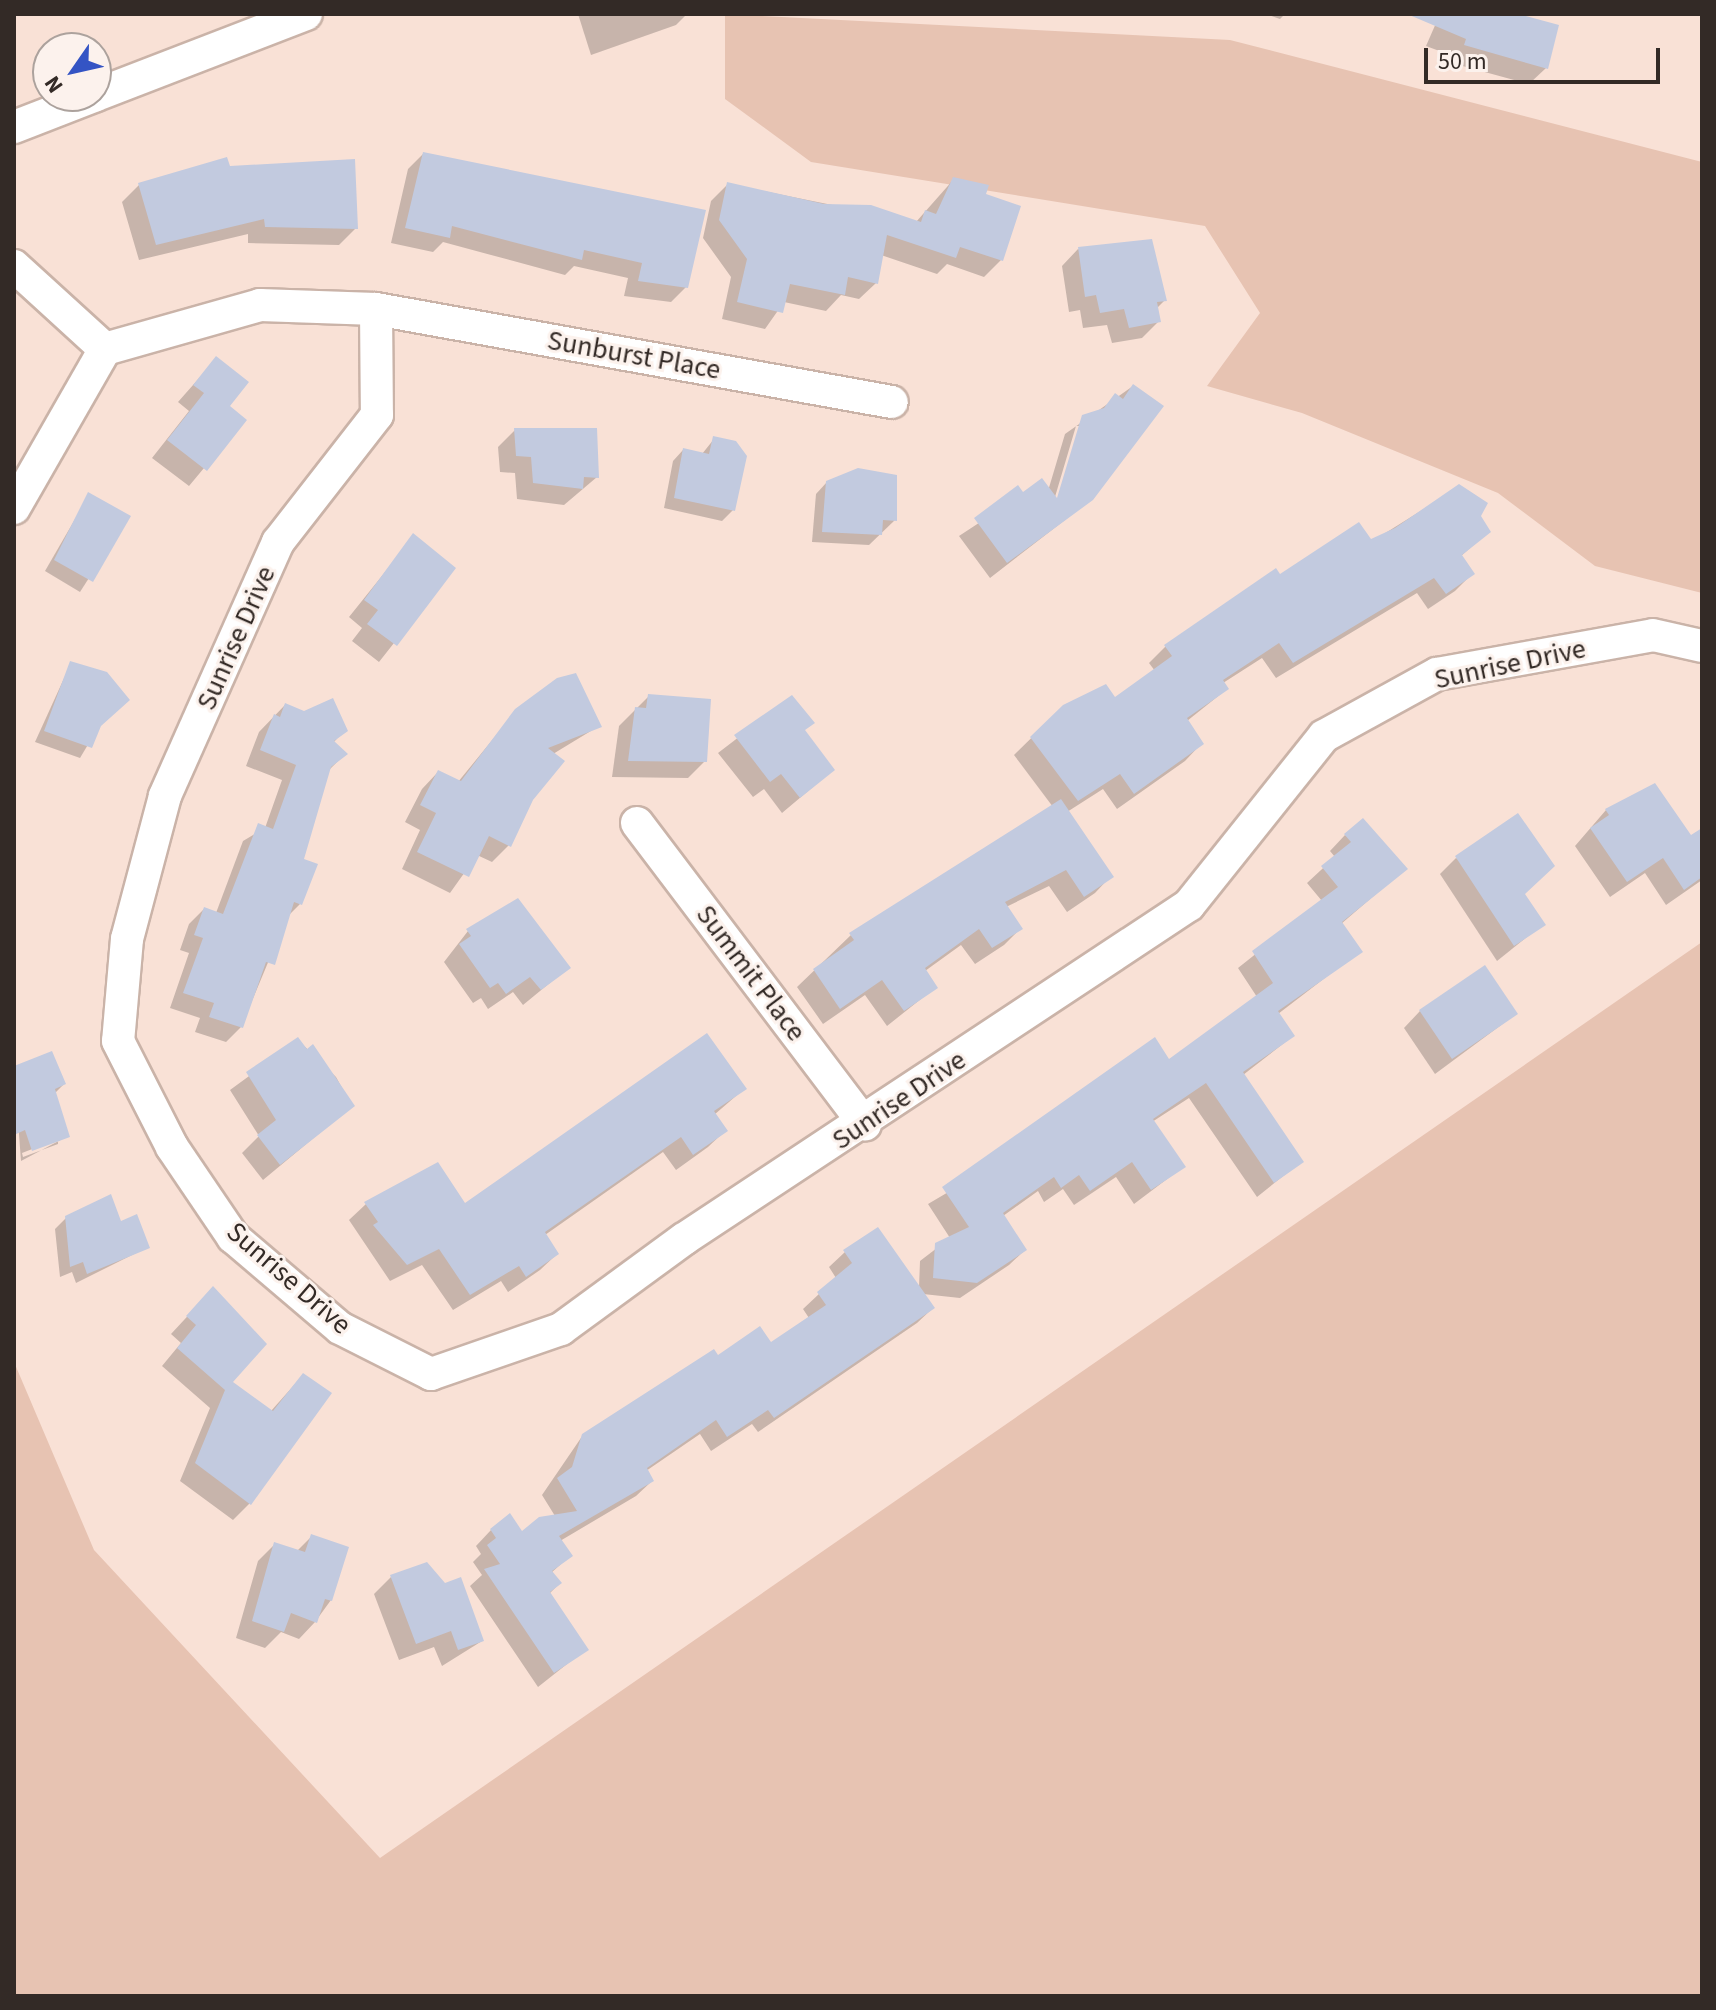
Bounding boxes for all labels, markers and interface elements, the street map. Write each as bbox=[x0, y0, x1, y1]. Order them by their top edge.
north arrow bbox=[32, 32, 112, 112]
scale bar bbox=[1428, 32, 1664, 82]
text: 50 m bbox=[1438, 44, 1487, 79]
text: N bbox=[36, 69, 71, 99]
street label: Sunburst Place bbox=[545, 323, 723, 387]
street label: Sunrise Drive bbox=[189, 561, 283, 715]
street label: Sunrise Drive bbox=[1431, 632, 1589, 696]
street label: Summit Place bbox=[689, 898, 813, 1048]
street label: Sunrise Drive bbox=[826, 1043, 972, 1157]
street label: Sunrise Drive bbox=[220, 1215, 358, 1341]

